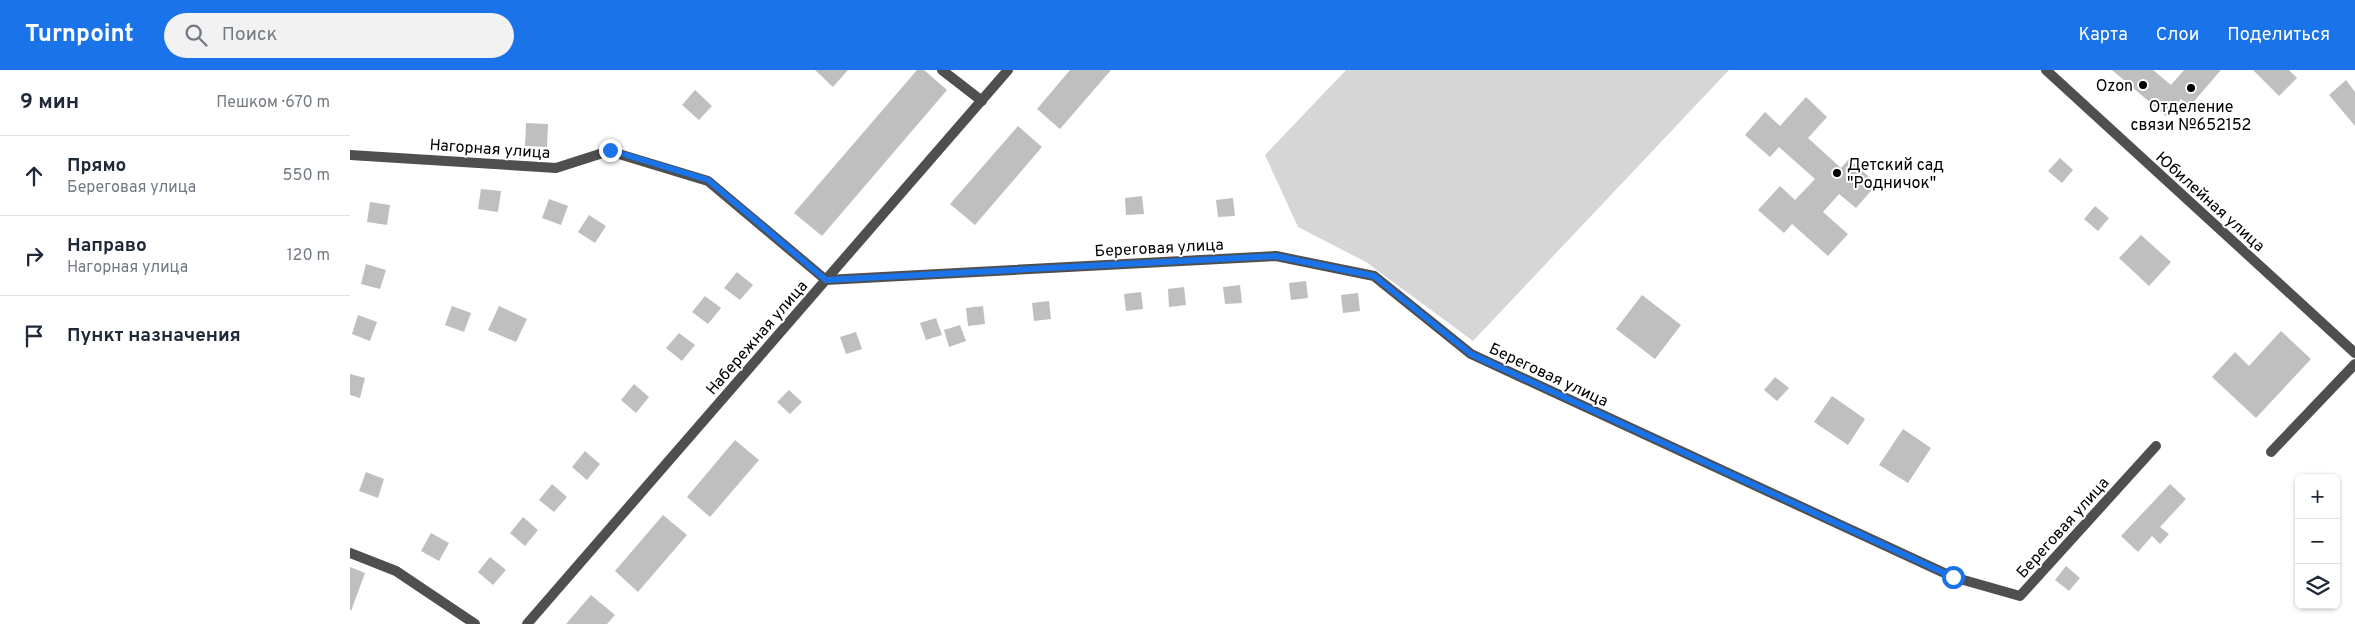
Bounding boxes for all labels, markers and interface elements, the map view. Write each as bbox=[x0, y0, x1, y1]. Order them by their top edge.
search box bbox=[164, 13, 514, 58]
text: Turnpoint bbox=[25, 20, 134, 50]
icon: search bbox=[182, 21, 210, 49]
text: Поиск bbox=[222, 23, 277, 47]
text: Карта bbox=[2078, 24, 2128, 47]
text: Слои bbox=[2156, 24, 2199, 47]
text: Поделиться bbox=[2227, 24, 2330, 47]
place label: Ozon bbox=[2096, 77, 2133, 97]
marker: Ozon bbox=[2137, 79, 2149, 91]
marker: Отделение связи №652152 bbox=[2185, 82, 2197, 94]
text: 9 мин bbox=[20, 89, 79, 116]
text: Пешком · 670 m bbox=[216, 93, 330, 113]
place label: Отделение связи №652152 bbox=[2131, 98, 2251, 136]
street label: Нагорная улица bbox=[429, 136, 551, 164]
route end bbox=[599, 139, 622, 162]
street label: Юбилейная улица bbox=[2151, 148, 2268, 257]
text: Прямо bbox=[67, 154, 126, 178]
place label: Детский сад "Родничок" bbox=[1847, 156, 1944, 194]
icon: ahead bbox=[20, 162, 48, 190]
text: 550 m bbox=[283, 166, 330, 186]
marker: Детский сад "Родничок" bbox=[1831, 167, 1843, 179]
text: Береговая улица bbox=[67, 178, 196, 198]
text: Направо bbox=[67, 234, 147, 258]
street label: Береговая улица bbox=[1094, 236, 1224, 262]
icon: right bbox=[20, 242, 48, 270]
text: 120 m bbox=[287, 246, 330, 266]
text: Нагорная улица bbox=[67, 258, 188, 278]
street label: Набережная улица bbox=[702, 277, 813, 400]
icon: arrive bbox=[20, 322, 48, 350]
text: Пункт назначения bbox=[67, 324, 241, 348]
street label: Береговая улица bbox=[1485, 339, 1611, 412]
street label: Береговая улица bbox=[2013, 474, 2114, 583]
map controls bbox=[2295, 474, 2340, 609]
button: + bbox=[2295, 474, 2340, 519]
button: − bbox=[2295, 519, 2340, 564]
button: layers bbox=[2295, 564, 2340, 609]
route start bbox=[1942, 566, 1965, 589]

